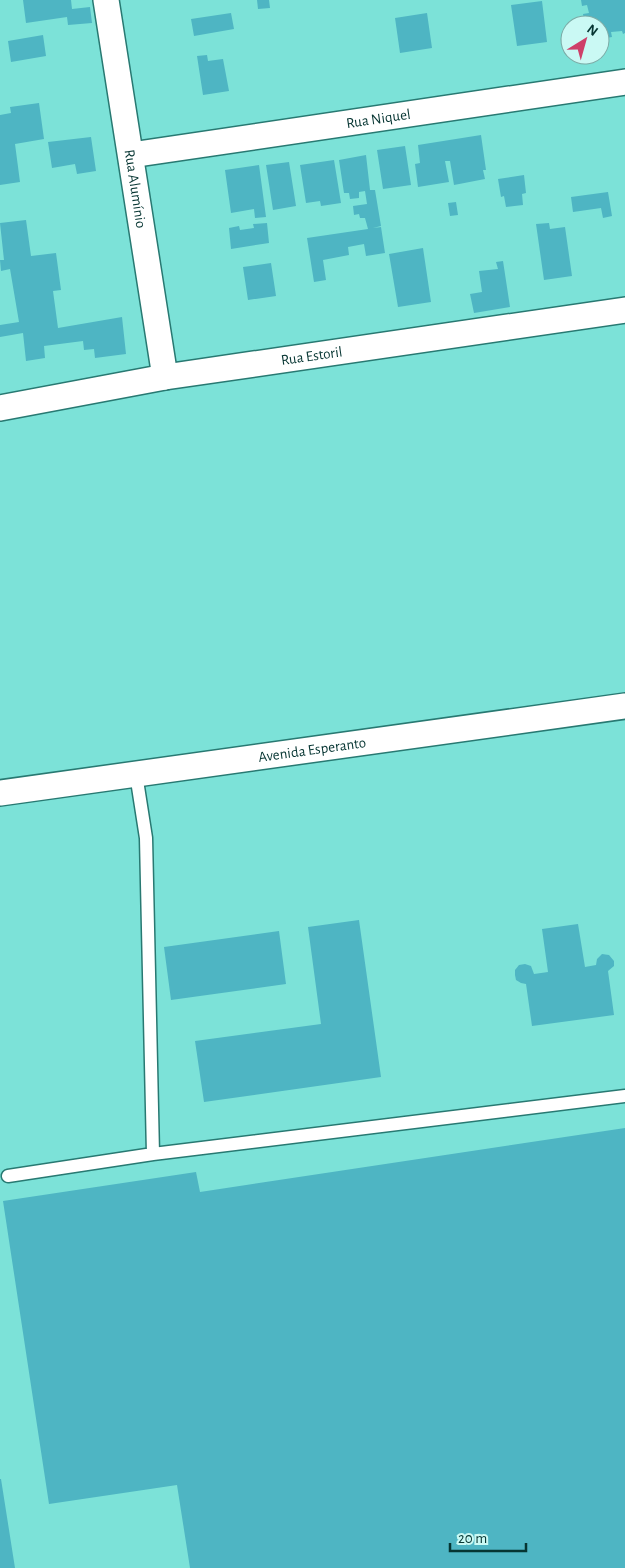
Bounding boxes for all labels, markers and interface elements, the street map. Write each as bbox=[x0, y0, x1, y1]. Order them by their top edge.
north arrow bbox=[560, 15, 610, 65]
text: N bbox=[584, 22, 600, 39]
street label: Rua Niquel bbox=[345, 107, 412, 131]
street label: Rua Alumínio bbox=[121, 148, 149, 229]
street label: Rua Estoril bbox=[280, 344, 343, 368]
street label: Avenida Esperanto bbox=[257, 735, 367, 765]
scale bar bbox=[450, 1520, 526, 1552]
text: 20 m bbox=[458, 1531, 487, 1546]

